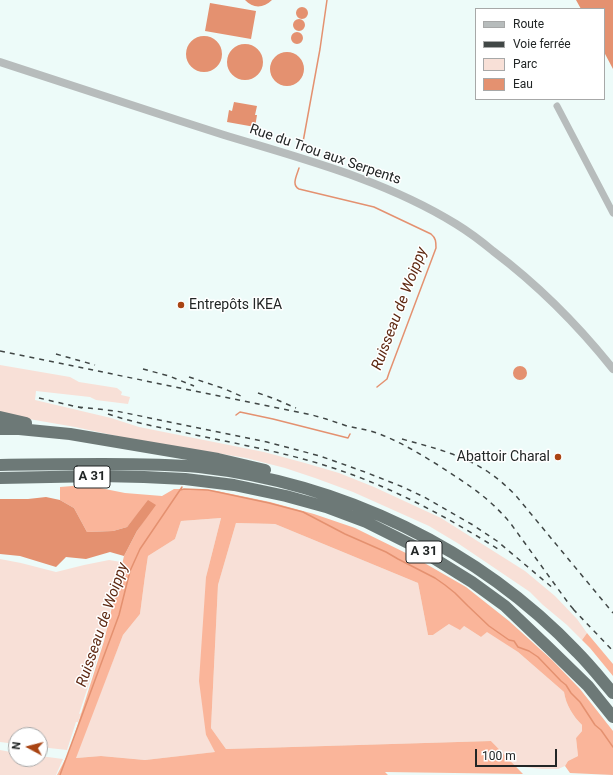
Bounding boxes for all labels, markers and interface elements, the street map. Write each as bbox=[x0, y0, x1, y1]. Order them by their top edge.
legend bbox=[475, 8, 605, 100]
text: Route bbox=[513, 17, 544, 31]
text: Voie ferrée bbox=[513, 37, 571, 51]
text: Parc bbox=[513, 57, 537, 71]
text: Eau bbox=[513, 77, 533, 91]
street label: Rue du Trou aux Serpents bbox=[247, 121, 403, 189]
water label: Ruisseau de Woippy bbox=[368, 245, 432, 373]
place label: Entrepôts IKEA bbox=[189, 297, 282, 313]
marker: Entrepôts IKEA bbox=[176, 300, 186, 310]
place label: Abattoir Charal bbox=[457, 449, 550, 465]
marker: Abattoir Charal bbox=[553, 452, 563, 462]
road number: A 31 bbox=[74, 466, 110, 488]
road number: A 31 bbox=[406, 541, 442, 563]
water label: Ruisseau de Woippy bbox=[73, 561, 133, 689]
north arrow bbox=[8, 727, 48, 767]
text: N bbox=[10, 741, 24, 750]
scale bar bbox=[477, 741, 559, 767]
text: 100 m bbox=[482, 749, 516, 763]

